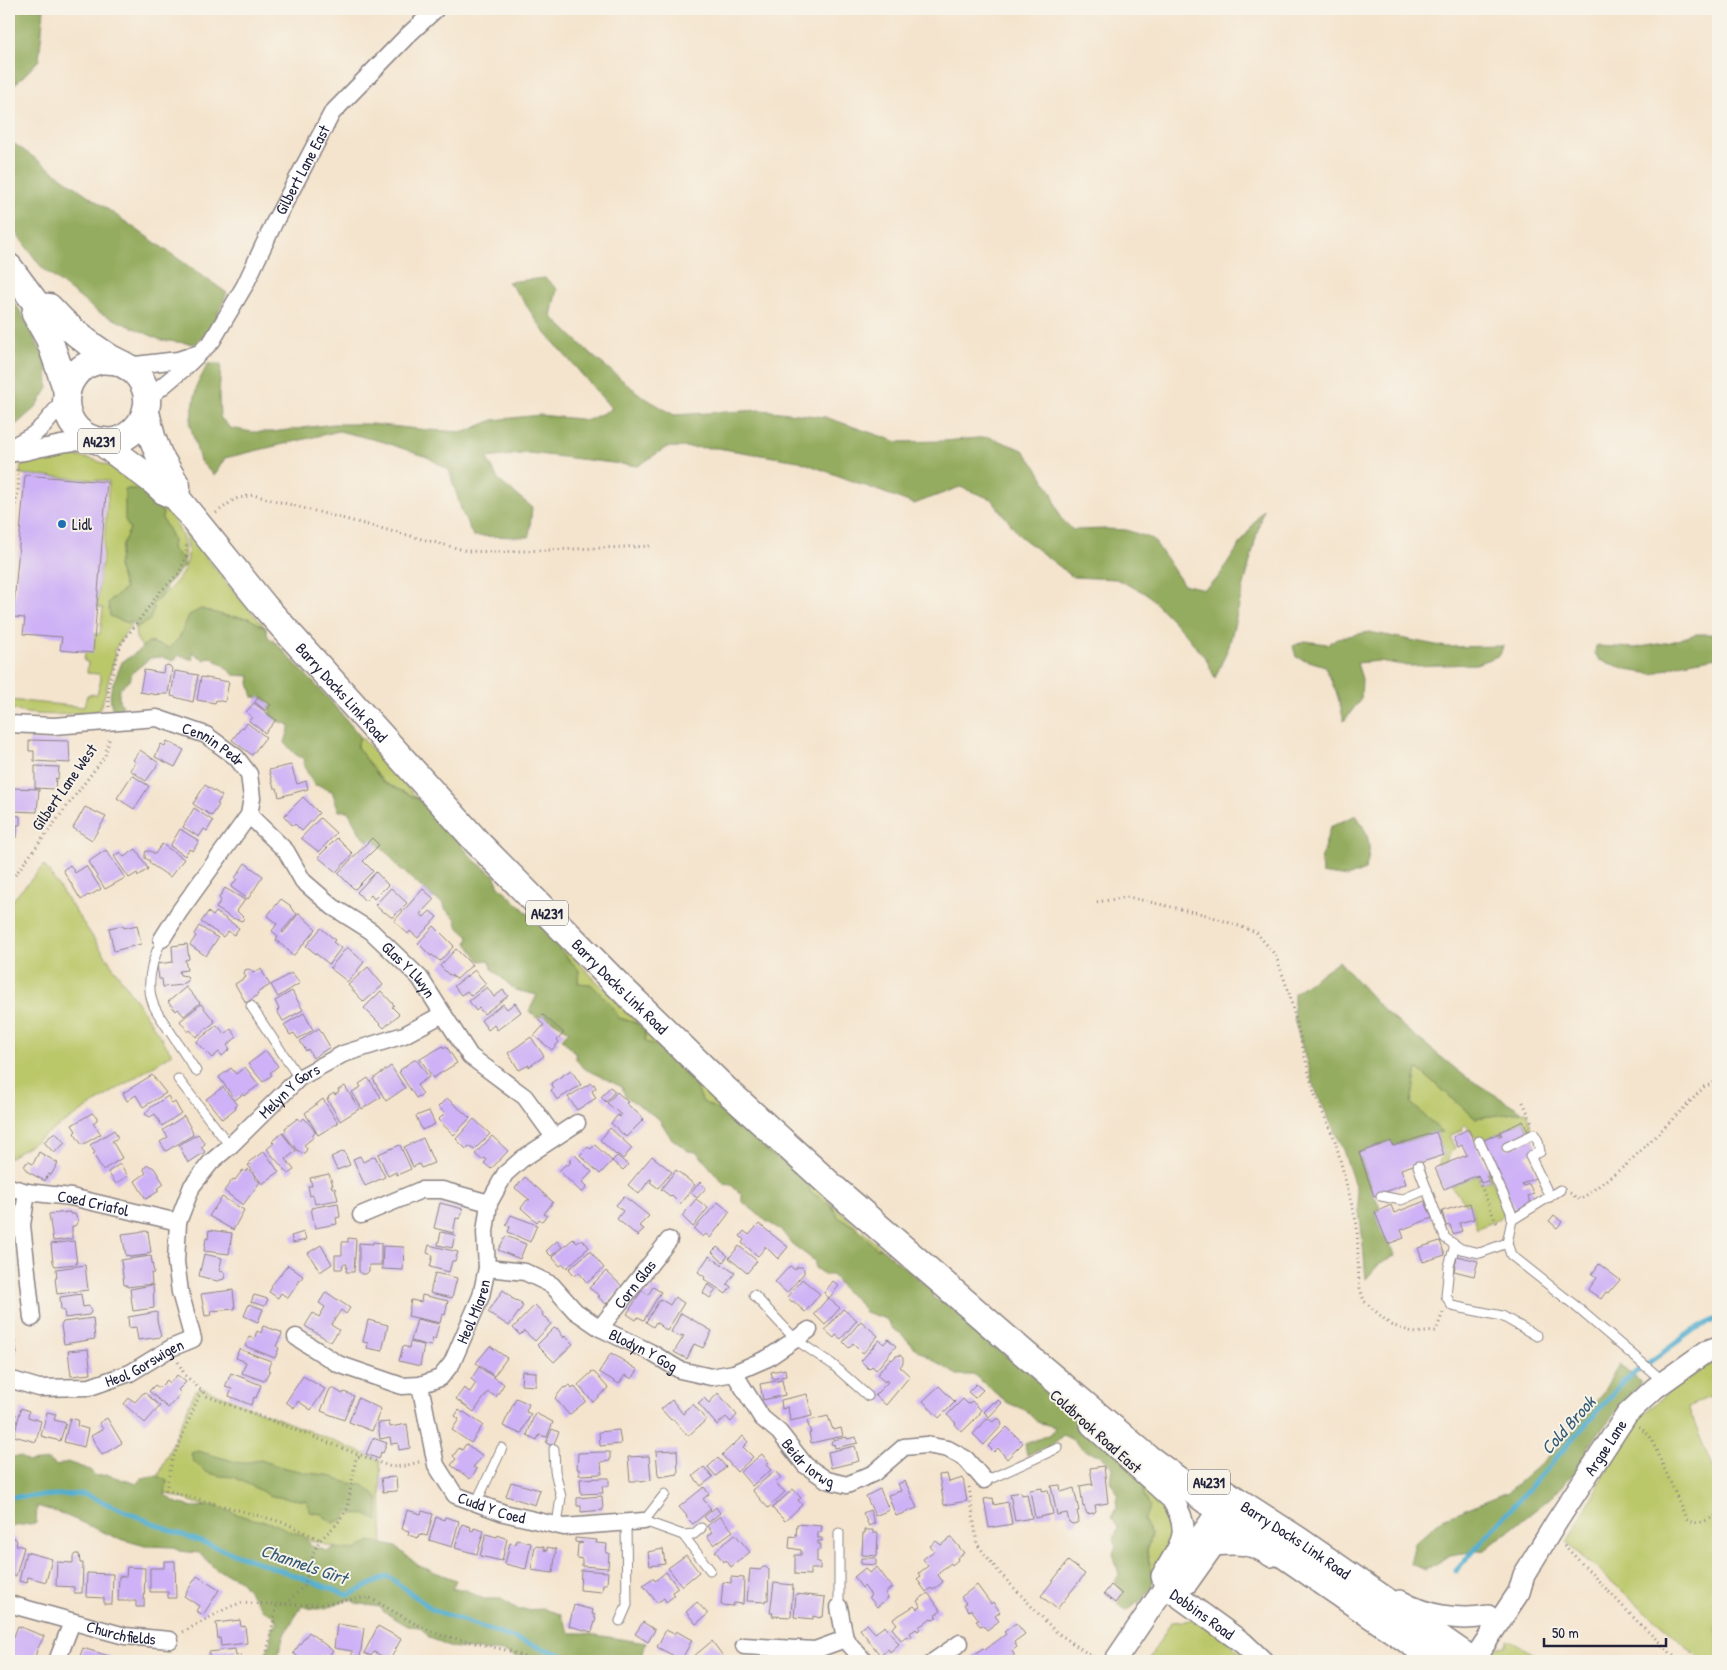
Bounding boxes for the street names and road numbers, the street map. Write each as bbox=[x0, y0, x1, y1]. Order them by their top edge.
street label: Gilbert Lane East bbox=[269, 120, 335, 218]
road number: A4231 bbox=[78, 428, 120, 454]
street label: Barry Docks Link Road bbox=[291, 638, 393, 747]
street label: Cennin Pedr bbox=[179, 717, 250, 771]
street label: Gilbert Lane West bbox=[26, 739, 102, 835]
road number: A4231 bbox=[526, 900, 568, 926]
street label: Barry Docks Link Road bbox=[567, 934, 673, 1039]
street label: Glas Y Llwyn bbox=[377, 936, 441, 1002]
street label: Melyn Y Gors bbox=[253, 1058, 324, 1123]
street label: Coed Criafol bbox=[56, 1185, 132, 1221]
street label: Corn Glas bbox=[608, 1255, 661, 1313]
street label: Heol Miaren bbox=[451, 1277, 495, 1347]
street label: Blodyn Y Gog bbox=[606, 1323, 682, 1377]
street label: Heol Gorswigen bbox=[102, 1333, 187, 1392]
street label: Coldbrook Road East bbox=[1045, 1384, 1147, 1479]
street label: Argae Lane bbox=[1579, 1414, 1632, 1480]
street label: Beidr Iorwg bbox=[777, 1433, 836, 1492]
road number: A4231 bbox=[1188, 1470, 1230, 1494]
street label: Cudd Y Coed bbox=[455, 1486, 528, 1529]
street label: Barry Docks Link Road bbox=[1237, 1495, 1355, 1584]
street label: Dobbins Road bbox=[1166, 1583, 1239, 1644]
street label: Churchfields bbox=[84, 1615, 157, 1650]

